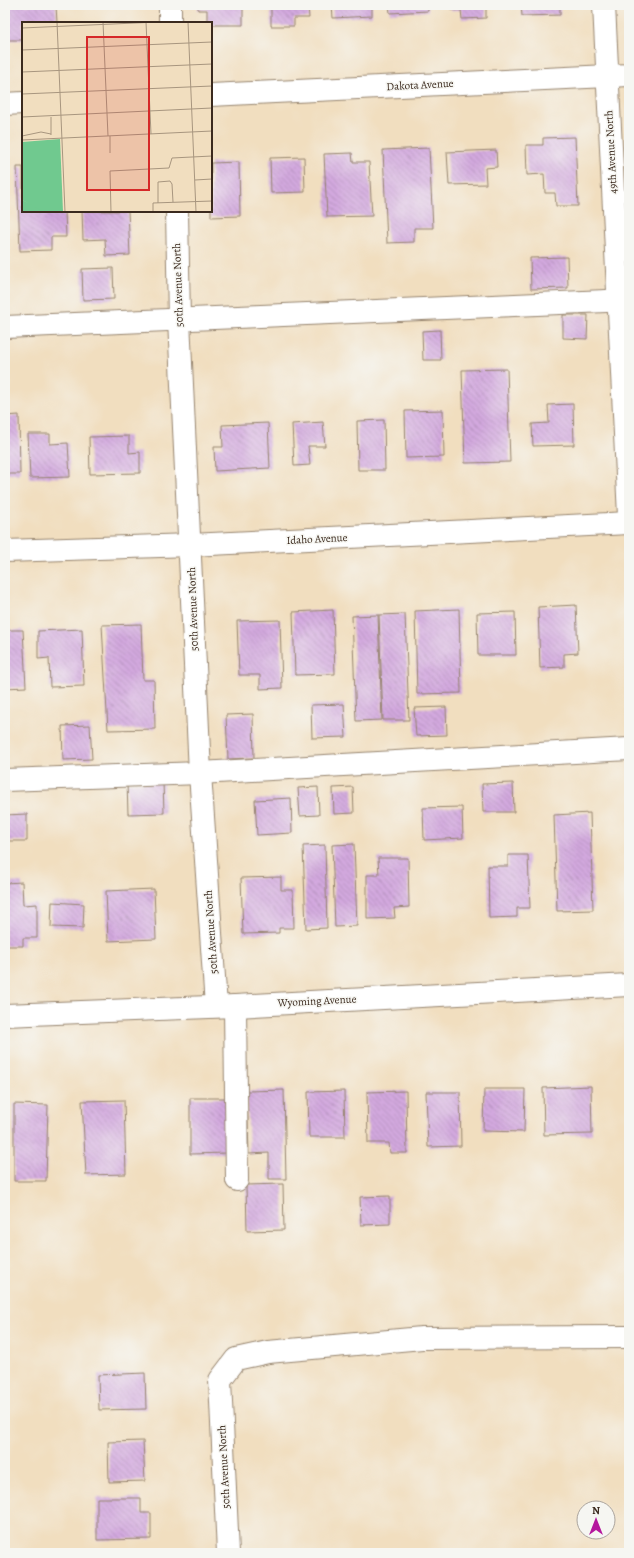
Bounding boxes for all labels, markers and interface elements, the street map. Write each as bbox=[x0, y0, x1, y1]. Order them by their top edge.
inset map bbox=[22, 22, 212, 212]
street label: Dakota Avenue bbox=[386, 76, 454, 94]
street label: 49th Avenue North bbox=[601, 110, 621, 194]
street label: 50th Avenue North bbox=[169, 243, 187, 327]
street label: Idaho Avenue bbox=[286, 530, 348, 548]
street label: 50th Avenue North bbox=[184, 567, 202, 651]
street label: 50th Avenue North bbox=[201, 889, 221, 974]
street label: Wyoming Avenue bbox=[276, 991, 357, 1011]
street label: 50th Avenue North bbox=[214, 1424, 234, 1509]
north arrow bbox=[576, 1500, 616, 1540]
text: N bbox=[592, 1503, 600, 1518]

